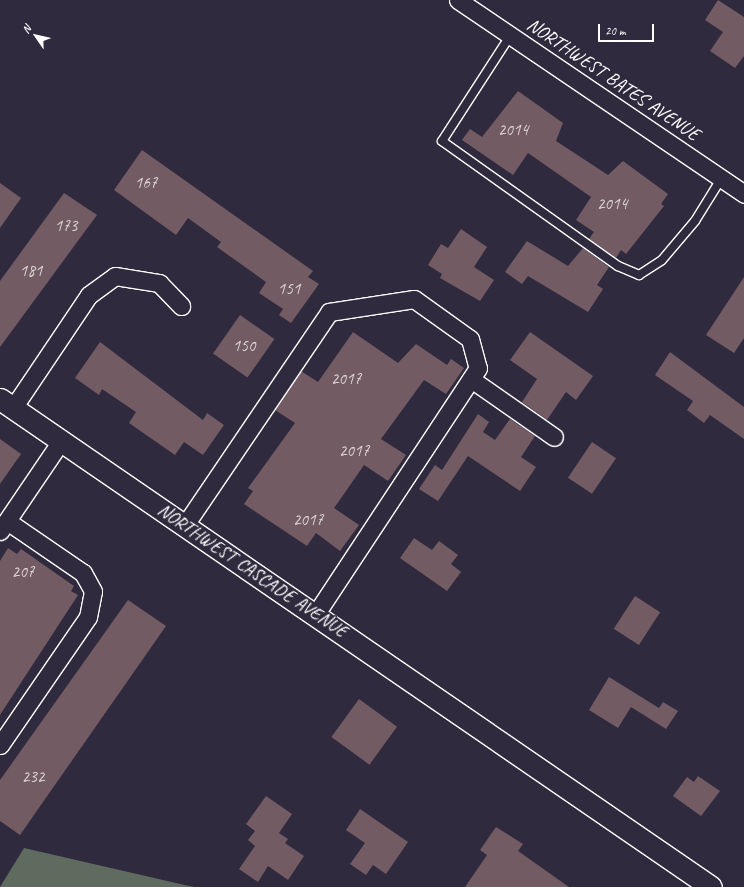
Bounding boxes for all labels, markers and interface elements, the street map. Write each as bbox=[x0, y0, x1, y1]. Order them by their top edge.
street label: NORTHWEST BATES AVENUE bbox=[522, 14, 704, 146]
north arrow bbox=[16, 16, 56, 56]
scale bar bbox=[600, 16, 656, 42]
text: N bbox=[18, 23, 34, 36]
text: 20 m bbox=[605, 23, 625, 39]
house number: 2014 bbox=[498, 120, 528, 140]
house number: 167 bbox=[135, 173, 157, 193]
house number: 2014 bbox=[597, 194, 627, 214]
house number: 173 bbox=[55, 216, 77, 236]
house number: 181 bbox=[20, 261, 42, 281]
house number: 151 bbox=[278, 279, 300, 299]
house number: 150 bbox=[233, 336, 255, 356]
house number: 2017 bbox=[331, 369, 361, 389]
house number: 2017 bbox=[339, 441, 369, 461]
street label: NORTHWEST CASCADE AVENUE bbox=[153, 499, 351, 643]
house number: 2017 bbox=[293, 510, 323, 530]
house number: 207 bbox=[12, 562, 34, 582]
house number: 232 bbox=[22, 767, 44, 787]

